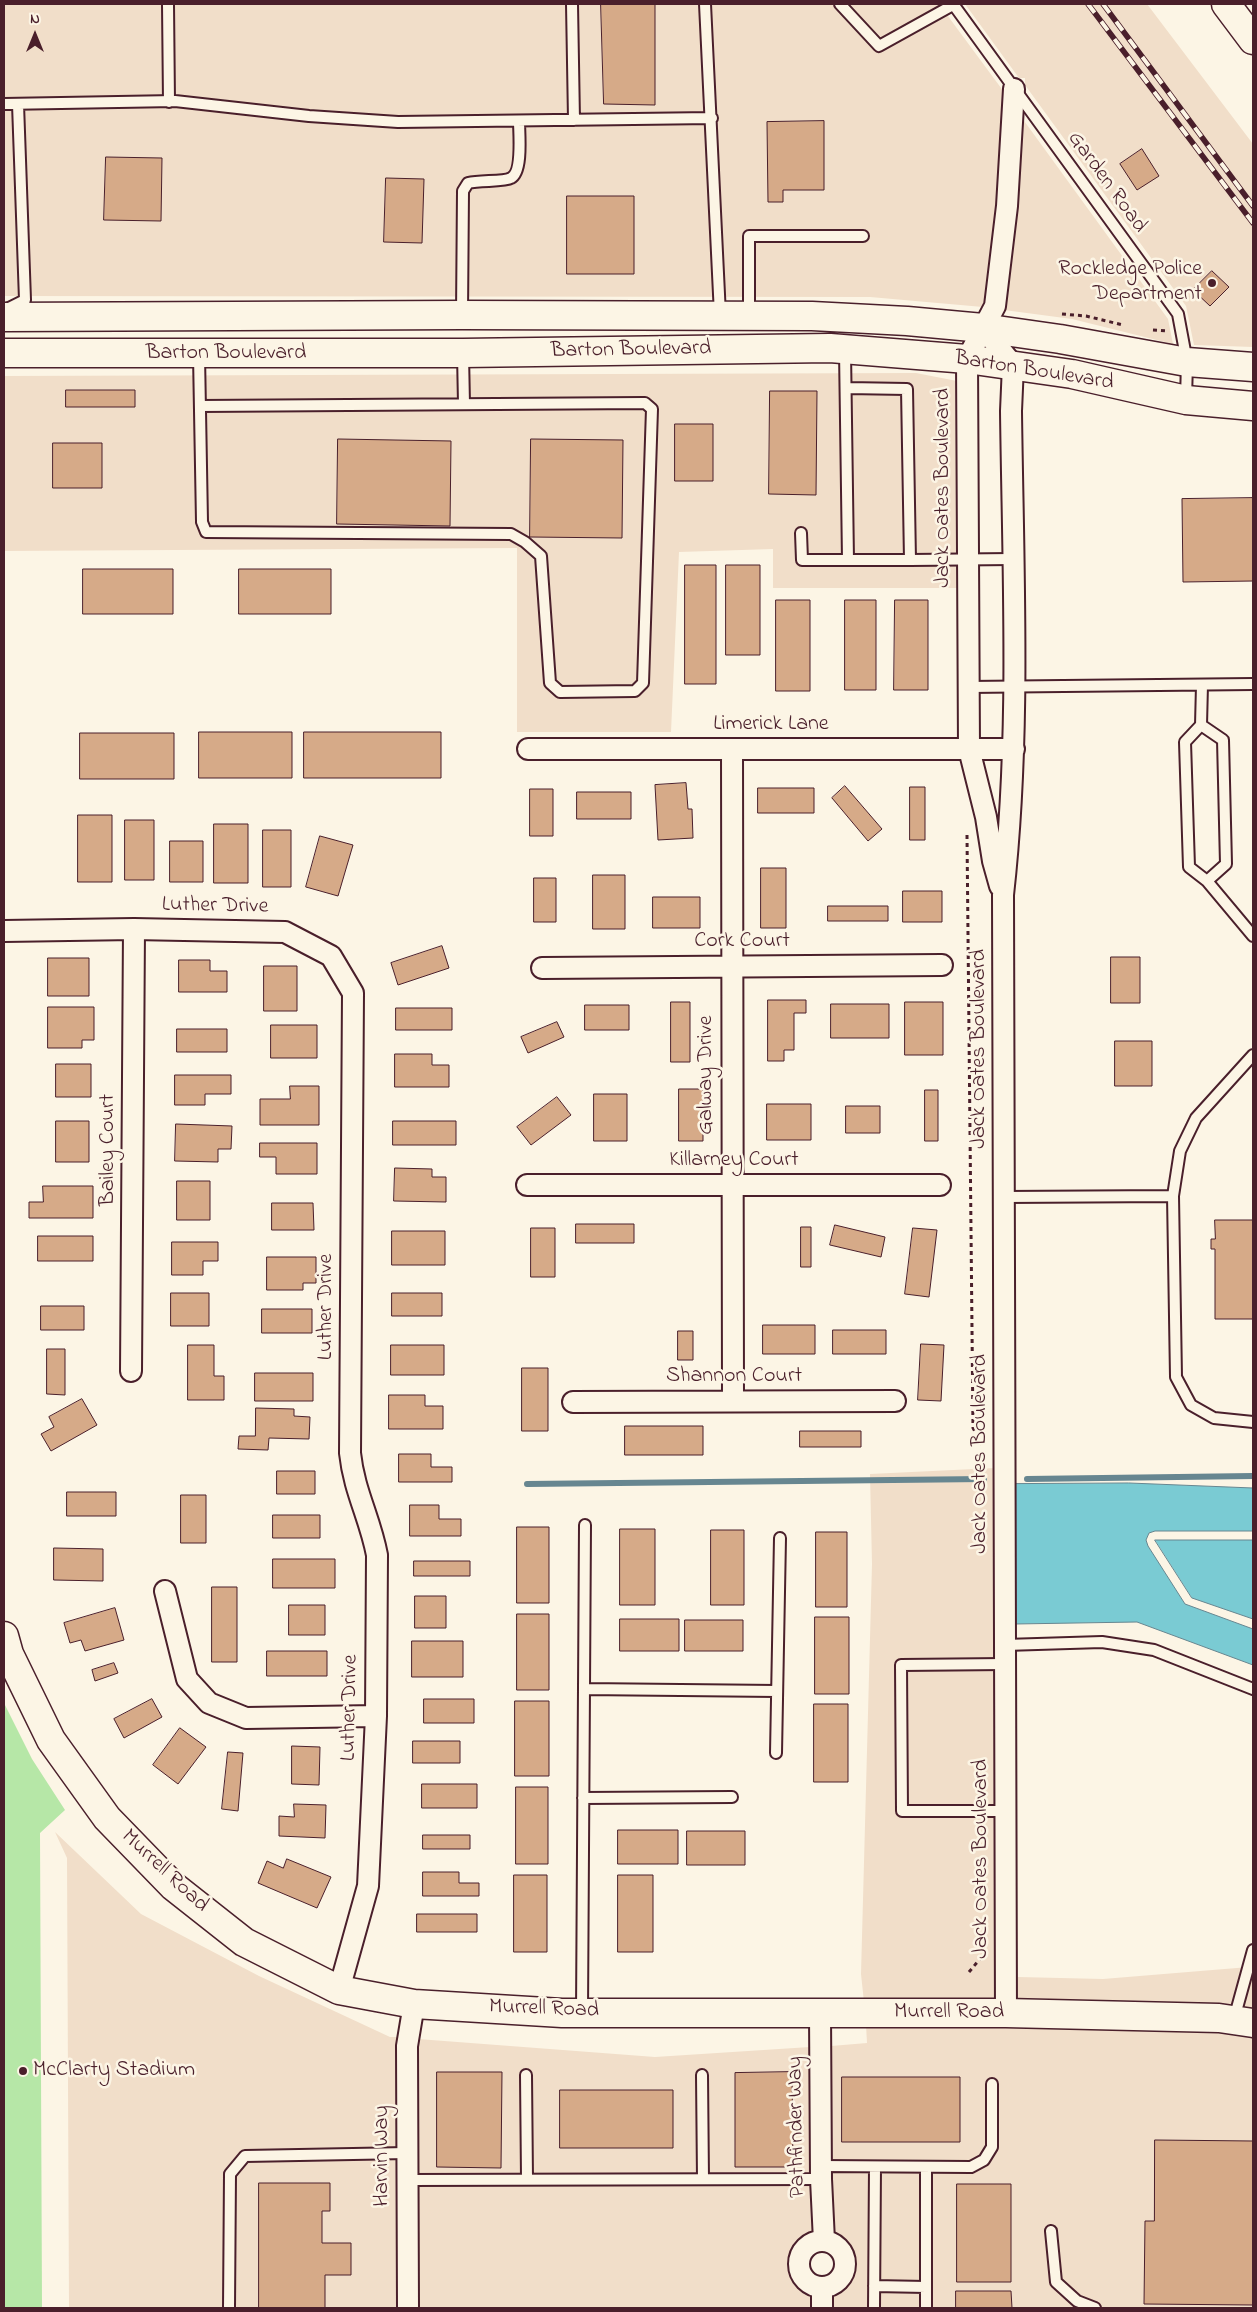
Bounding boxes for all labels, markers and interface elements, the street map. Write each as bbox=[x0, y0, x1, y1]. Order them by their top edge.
text: N bbox=[30, 9, 40, 30]
north arrow bbox=[10, 10, 60, 60]
street label: Garden Road bbox=[1060, 127, 1152, 239]
place label: Rockledge Police Department bbox=[1058, 257, 1202, 308]
marker: Rockledge Police Department bbox=[1206, 277, 1218, 289]
street label: Barton Boulevard bbox=[551, 336, 711, 366]
street label: Barton Boulevard bbox=[146, 341, 306, 367]
street label: Barton Boulevard bbox=[953, 346, 1115, 398]
street label: Jack Oates Boulevard bbox=[931, 388, 957, 588]
street label: Limerick Lane bbox=[713, 712, 829, 738]
street label: Luther Drive bbox=[161, 893, 269, 921]
street label: Cork Court bbox=[694, 929, 790, 955]
street label: Jack Oates Boulevard bbox=[967, 949, 993, 1149]
street label: Galway Drive bbox=[694, 1015, 720, 1135]
street label: Bailey Court bbox=[96, 1094, 122, 1206]
street label: Killarney Court bbox=[669, 1148, 799, 1174]
street label: Luther Drive bbox=[314, 1254, 340, 1360]
street label: Jack Oates Boulevard bbox=[968, 1354, 994, 1554]
street label: Shannon Court bbox=[666, 1364, 802, 1390]
street label: Luther Drive bbox=[337, 1654, 365, 1762]
street label: Jack Oates Boulevard bbox=[969, 1759, 995, 1959]
street label: Murrell Road bbox=[115, 1825, 213, 1919]
street label: Murrell Road bbox=[489, 1995, 599, 2025]
street label: Murrell Road bbox=[894, 2000, 1004, 2026]
street label: Pathfinder Way bbox=[784, 2056, 812, 2198]
place label: McClarty Stadium bbox=[33, 2058, 195, 2084]
marker: McClarty Stadium bbox=[17, 2065, 29, 2077]
street label: Harvin Way bbox=[370, 2105, 396, 2207]

